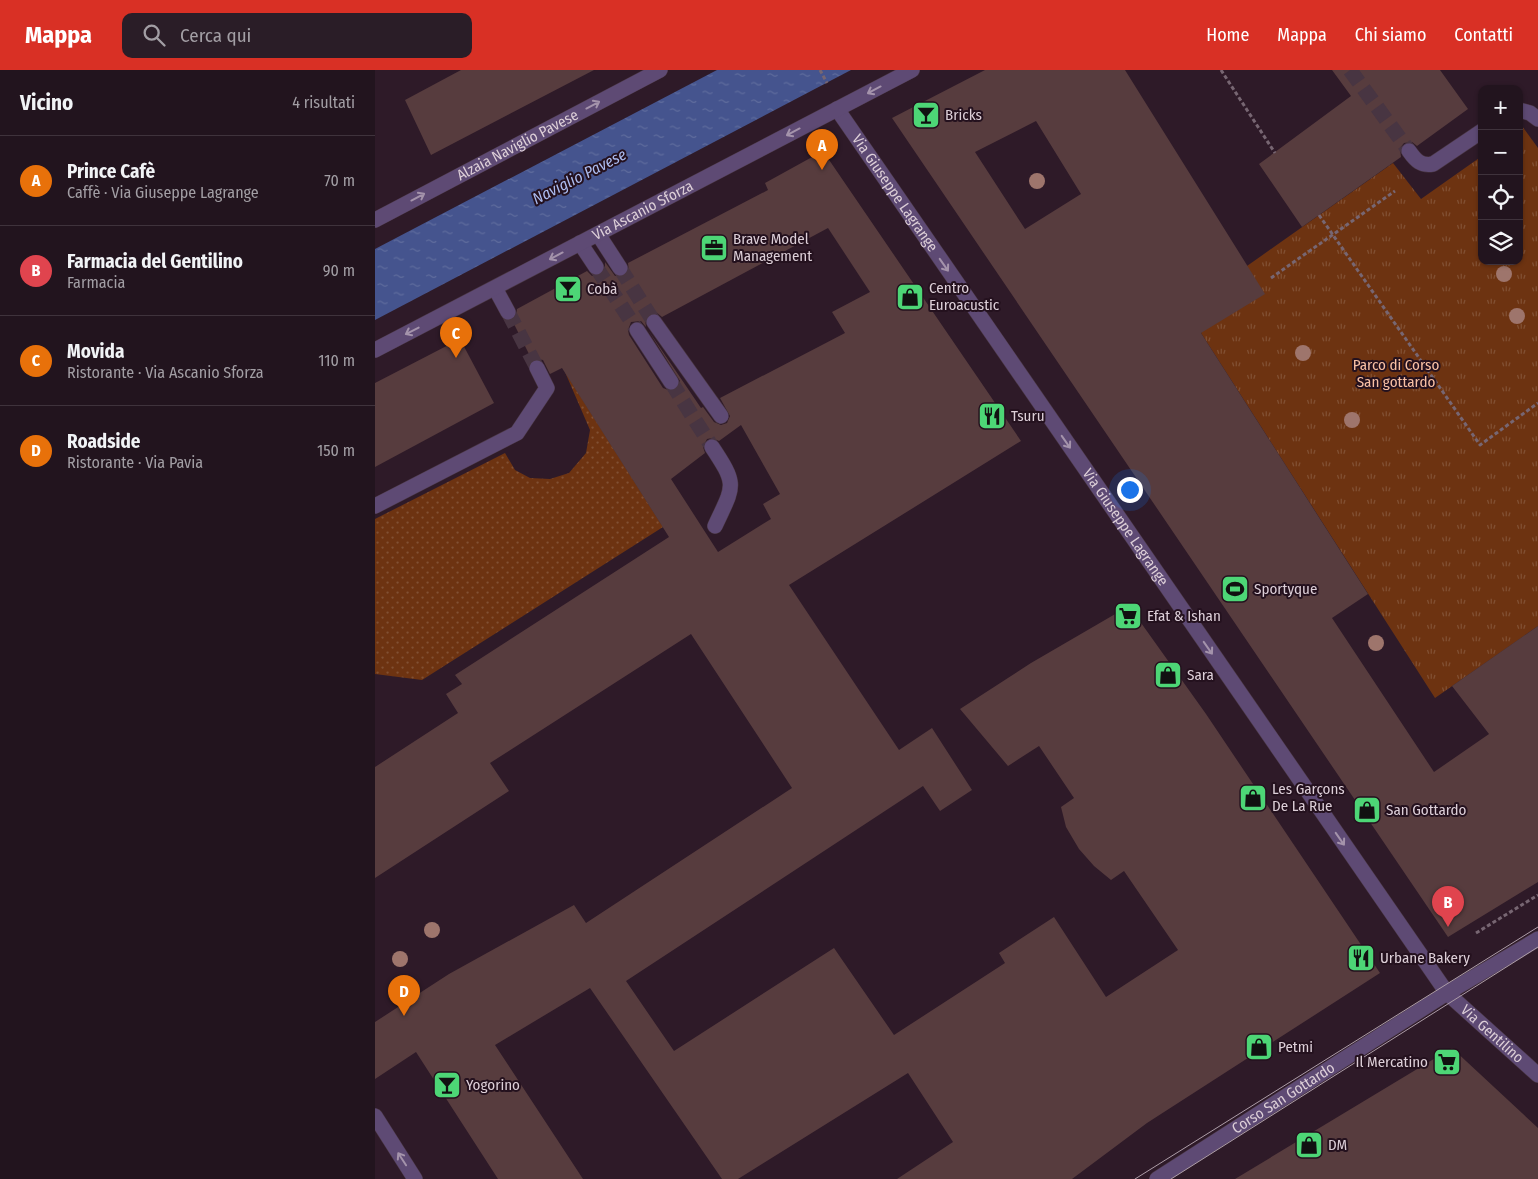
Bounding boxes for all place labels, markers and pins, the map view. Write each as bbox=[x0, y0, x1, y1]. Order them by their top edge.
bar icon: Bricks bbox=[911, 100, 941, 130]
place label: Bricks bbox=[945, 106, 982, 124]
pin: A bbox=[806, 129, 838, 170]
place label: Brave Model Management bbox=[733, 230, 812, 265]
office icon: Brave Model Management bbox=[699, 233, 729, 263]
bar icon: Cobà bbox=[553, 274, 583, 304]
place label: Centro Euroacustic bbox=[929, 279, 1000, 314]
place label: Cobà bbox=[587, 280, 617, 298]
shop icon: Centro Euroacustic bbox=[895, 282, 925, 312]
pin: C bbox=[440, 317, 472, 358]
restaurant icon: Tsuru bbox=[977, 401, 1007, 431]
place label: Tsuru bbox=[1011, 407, 1045, 425]
sports icon: Sportyque bbox=[1220, 574, 1250, 604]
place label: Sportyque bbox=[1254, 580, 1317, 598]
supermarket icon: Efat & Ishan bbox=[1113, 601, 1143, 631]
place label: Efat & Ishan bbox=[1147, 607, 1221, 625]
shop icon: Sara bbox=[1153, 660, 1183, 690]
place label: Sara bbox=[1187, 666, 1214, 684]
place label: Les Garçons De La Rue bbox=[1272, 780, 1345, 815]
shop icon: Les Garçons De La Rue bbox=[1238, 783, 1268, 813]
shop icon: San Gottardo bbox=[1352, 795, 1382, 825]
place label: San Gottardo bbox=[1386, 801, 1467, 819]
pin: B bbox=[1432, 886, 1464, 927]
restaurant icon: Urbane Bakery bbox=[1346, 943, 1376, 973]
place label: Urbane Bakery bbox=[1380, 949, 1470, 967]
pin: D bbox=[388, 975, 420, 1016]
shop icon: Petmi bbox=[1244, 1032, 1274, 1062]
place label: Petmi bbox=[1278, 1038, 1313, 1056]
supermarket icon: Il Mercatino bbox=[1432, 1047, 1462, 1077]
place label: Il Mercatino bbox=[1356, 1053, 1428, 1071]
bar icon: Yogorino bbox=[432, 1070, 462, 1100]
place label: Yogorino bbox=[466, 1076, 520, 1094]
shop icon: DM bbox=[1294, 1130, 1324, 1160]
place label: DM bbox=[1328, 1136, 1347, 1154]

